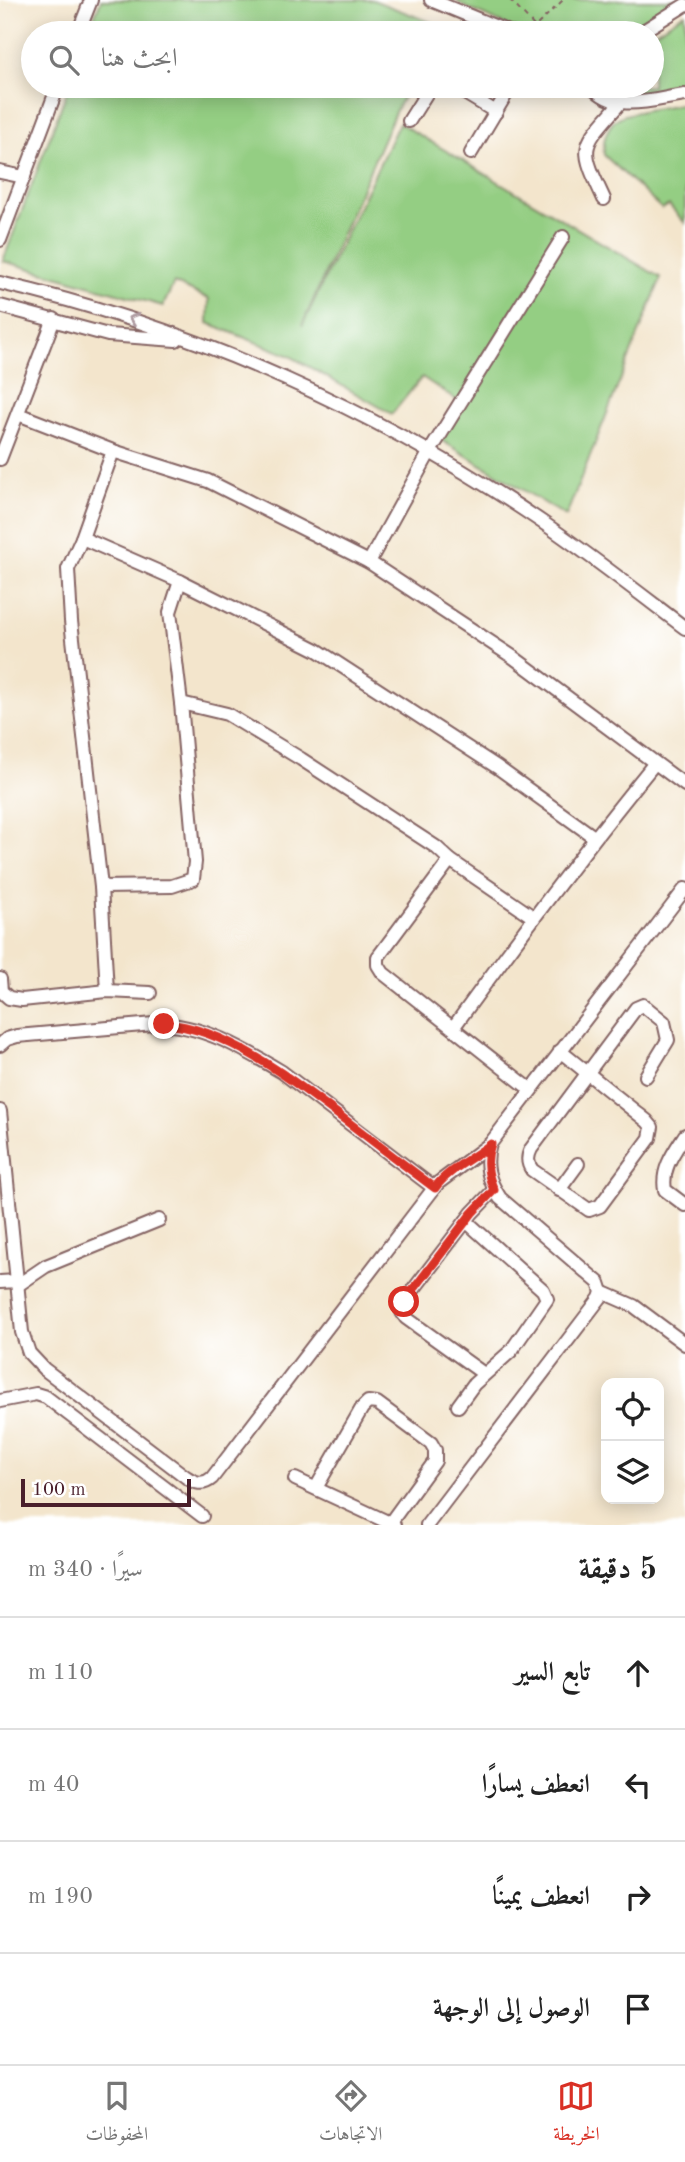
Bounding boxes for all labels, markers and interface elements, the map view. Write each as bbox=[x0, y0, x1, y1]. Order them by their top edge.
search box bbox=[21, 21, 664, 98]
icon: search bbox=[45, 41, 83, 79]
text: ابحث هنا bbox=[101, 46, 178, 72]
one-way arrow bbox=[128, 313, 140, 327]
route end bbox=[148, 1008, 179, 1039]
route start bbox=[388, 1286, 419, 1317]
map controls bbox=[601, 1378, 664, 1504]
button: locate bbox=[601, 1378, 664, 1441]
button: layers bbox=[601, 1441, 664, 1504]
scale bar bbox=[21, 1476, 191, 1508]
text: 100 m bbox=[32, 1481, 85, 1500]
text: 5 دقيقة bbox=[579, 1555, 657, 1585]
text: سيرًا · 340 m bbox=[28, 1558, 143, 1581]
icon: ahead bbox=[619, 1654, 657, 1692]
text: تابع السير bbox=[515, 1660, 590, 1686]
text: 110 m bbox=[28, 1661, 93, 1684]
icon: left bbox=[619, 1766, 657, 1804]
text: انعطف يسارًا bbox=[482, 1772, 590, 1798]
text: 40 m bbox=[28, 1773, 79, 1796]
icon: right bbox=[619, 1878, 657, 1916]
text: انعطف يمينًا bbox=[492, 1884, 590, 1910]
text: 190 m bbox=[28, 1885, 93, 1908]
icon: arrive bbox=[619, 1990, 657, 2028]
text: الوصول إلى الوجهة bbox=[433, 1996, 590, 2022]
tab: المحفوظات bbox=[85, 2077, 148, 2152]
tab: الاتجاهات bbox=[319, 2077, 382, 2152]
tab: الخريطة bbox=[553, 2077, 600, 2152]

